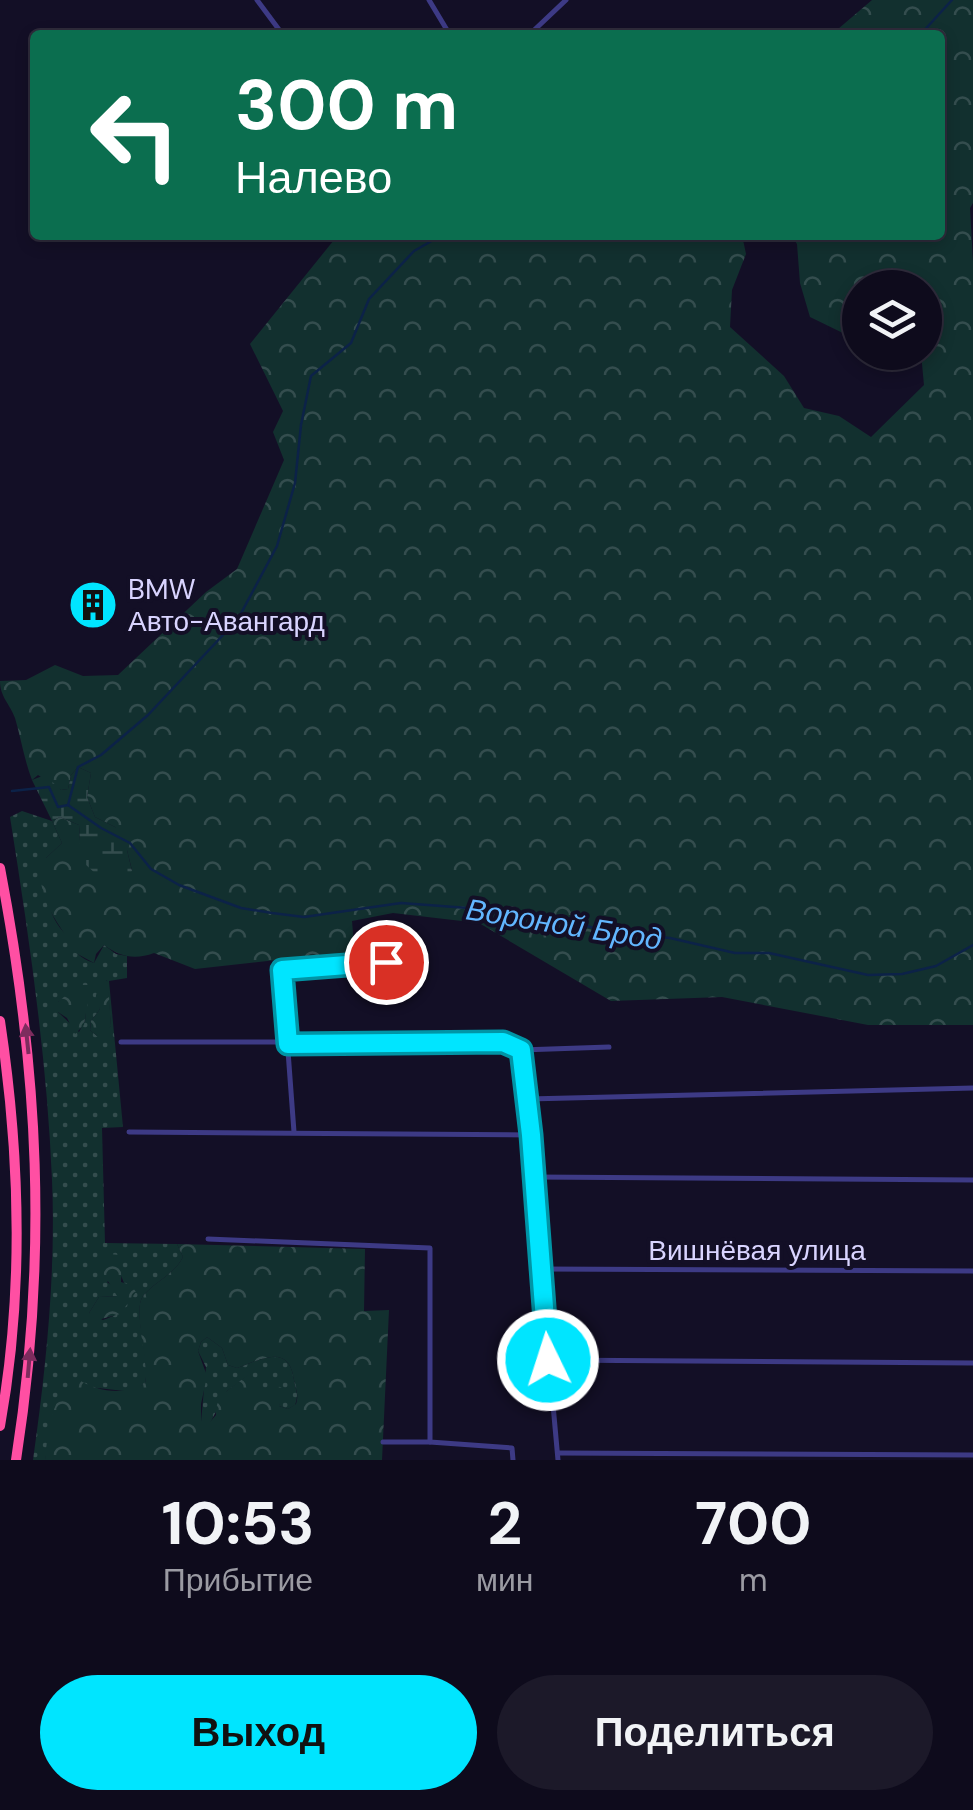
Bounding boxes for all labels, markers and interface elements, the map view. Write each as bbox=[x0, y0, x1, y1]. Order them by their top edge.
text: 300 m bbox=[235, 60, 458, 151]
icon: left bbox=[70, 70, 200, 200]
text: Налево bbox=[235, 148, 392, 207]
map controls bbox=[842, 270, 942, 370]
button: layers bbox=[842, 270, 942, 370]
place label: BMW Авто-Авангард bbox=[128, 571, 325, 640]
building icon: BMW Авто-Авангард bbox=[67, 579, 119, 631]
water label: Вороной Брод bbox=[463, 889, 665, 959]
pin bbox=[344, 920, 429, 1005]
icon: arrive bbox=[359, 935, 414, 990]
one-way arrow bbox=[19, 1023, 35, 1055]
street label: Вишнёвая улица bbox=[648, 1232, 866, 1269]
position arrow bbox=[496, 1308, 600, 1412]
one-way arrow bbox=[22, 1347, 38, 1379]
text: 10:53 bbox=[162, 1484, 314, 1563]
text: 2 bbox=[487, 1484, 522, 1563]
text: 700 bbox=[695, 1484, 811, 1563]
text: Прибытие bbox=[163, 1559, 313, 1601]
text: мин bbox=[476, 1559, 534, 1601]
text: m bbox=[739, 1559, 768, 1601]
button: Выход bbox=[40, 1675, 477, 1790]
button: Поделиться bbox=[497, 1675, 933, 1790]

